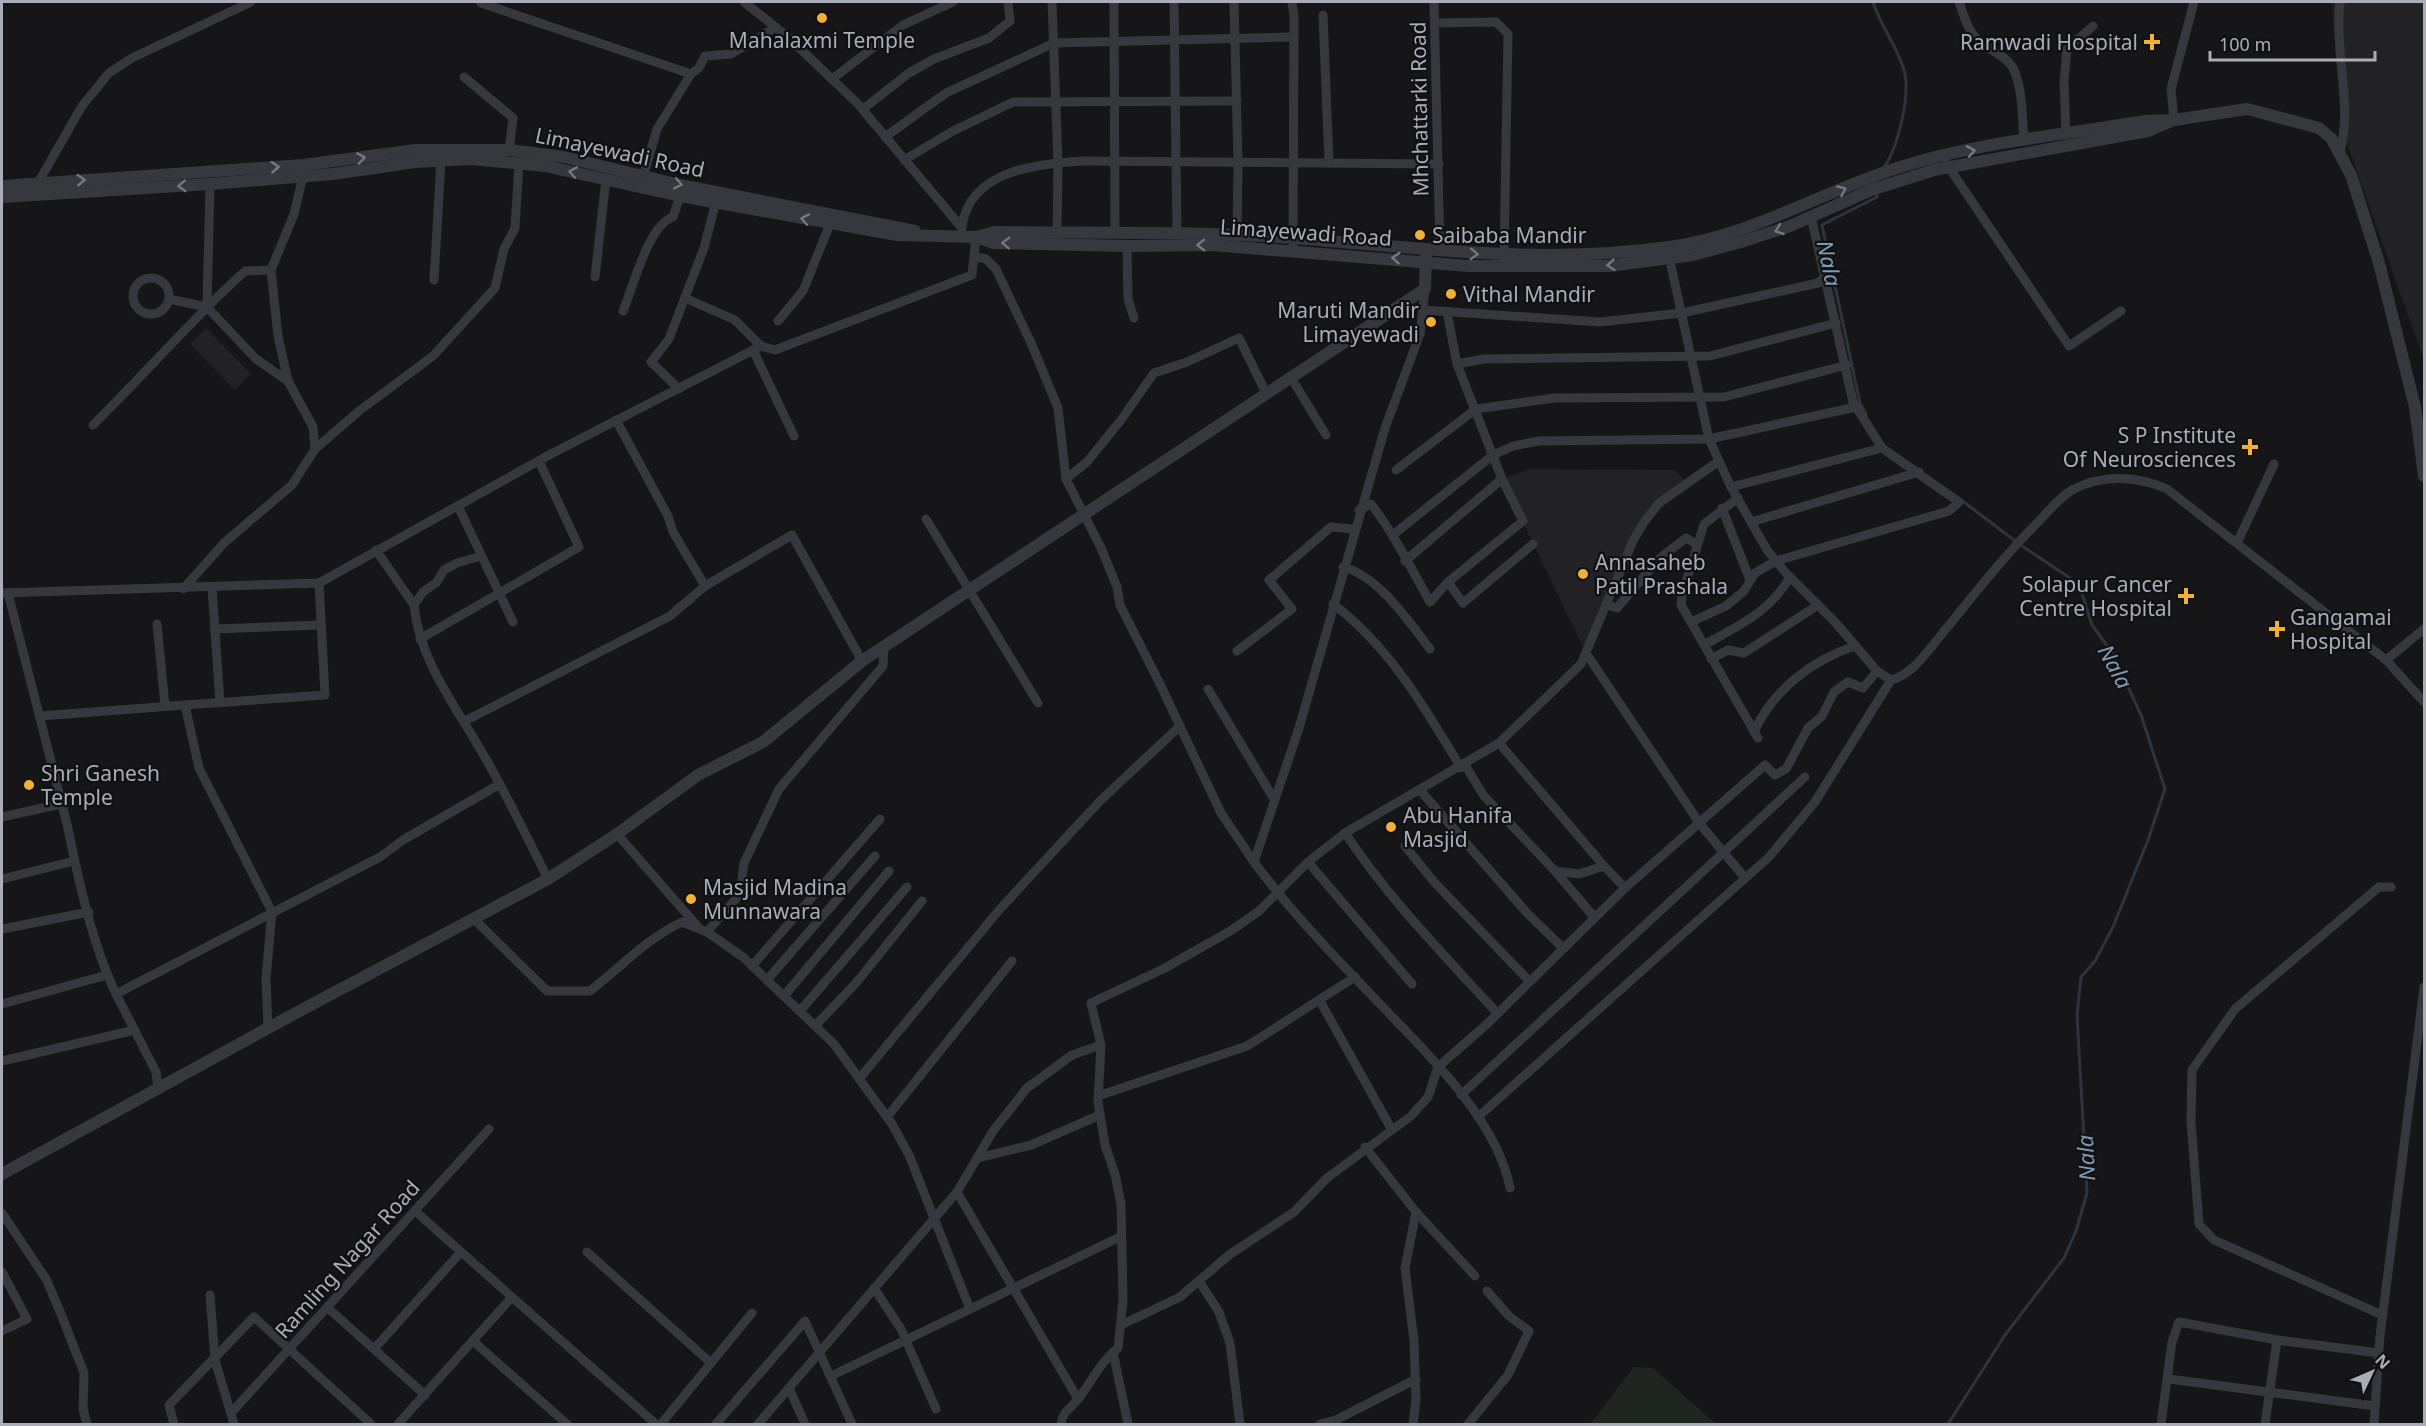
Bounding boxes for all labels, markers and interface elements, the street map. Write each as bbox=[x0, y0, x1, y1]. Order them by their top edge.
marker: Mahalaxmi Temple bbox=[815, 11, 829, 25]
street label: Mhchattarki Road bbox=[1403, 21, 1435, 197]
scale bar bbox=[2210, 24, 2375, 62]
place label: Mahalaxmi Temple bbox=[729, 26, 915, 54]
place label: Ramwadi Hospital bbox=[1960, 28, 2138, 56]
text: 100 m bbox=[2219, 32, 2271, 56]
marker: Ramwadi Hospital bbox=[2143, 33, 2161, 51]
street label: Limayewadi Road bbox=[533, 120, 707, 184]
one-way arrow bbox=[1966, 145, 1976, 158]
one-way arrow bbox=[356, 152, 366, 165]
one-way arrow bbox=[271, 161, 280, 174]
one-way arrow bbox=[568, 166, 578, 179]
one-way arrow bbox=[76, 174, 85, 187]
one-way arrow bbox=[673, 177, 683, 190]
one-way arrow bbox=[178, 179, 187, 192]
one-way arrow bbox=[1836, 186, 1847, 198]
street label: Limayewadi Road bbox=[1219, 212, 1393, 252]
one-way arrow bbox=[800, 213, 810, 226]
place label: Saibaba Mandir bbox=[1432, 221, 1587, 249]
one-way arrow bbox=[1774, 222, 1785, 235]
marker: Saibaba Mandir bbox=[1413, 228, 1427, 242]
one-way arrow bbox=[1002, 237, 1011, 249]
water label: Nala bbox=[1811, 237, 1850, 289]
one-way arrow bbox=[1197, 239, 1206, 251]
one-way arrow bbox=[1469, 248, 1478, 261]
one-way arrow bbox=[1391, 252, 1400, 265]
one-way arrow bbox=[1607, 258, 1616, 271]
place label: Vithal Mandir bbox=[1463, 280, 1595, 308]
marker: Vithal Mandir bbox=[1444, 287, 1458, 301]
place label: Maruti Mandir Limayewadi bbox=[1277, 296, 1419, 348]
marker: Maruti Mandir Limayewadi bbox=[1424, 315, 1438, 329]
place label: S P Institute Of Neurosciences bbox=[2063, 421, 2236, 473]
marker: S P Institute Of Neurosciences bbox=[2241, 438, 2259, 456]
place label: Annasaheb Patil Prashala bbox=[1595, 548, 1728, 600]
marker: Annasaheb Patil Prashala bbox=[1576, 567, 1590, 581]
place label: Solapur Cancer Centre Hospital bbox=[2019, 570, 2172, 622]
marker: Solapur Cancer Centre Hospital bbox=[2177, 587, 2195, 605]
place label: Gangamai Hospital bbox=[2290, 603, 2392, 655]
marker: Gangamai Hospital bbox=[2268, 620, 2286, 638]
water label: Nala bbox=[2092, 639, 2141, 694]
place label: Shri Ganesh Temple bbox=[41, 759, 160, 811]
marker: Shri Ganesh Temple bbox=[22, 778, 36, 792]
place label: Abu Hanifa Masjid bbox=[1403, 801, 1513, 853]
marker: Abu Hanifa Masjid bbox=[1384, 820, 1398, 834]
place label: Masjid Madina Munnawara bbox=[703, 873, 847, 925]
marker: Masjid Madina Munnawara bbox=[684, 892, 698, 906]
water label: Nala bbox=[2069, 1134, 2101, 1182]
street label: Ramling Nagar Road bbox=[268, 1174, 426, 1344]
north arrow bbox=[2342, 1342, 2402, 1402]
text: N bbox=[2370, 1349, 2395, 1374]

